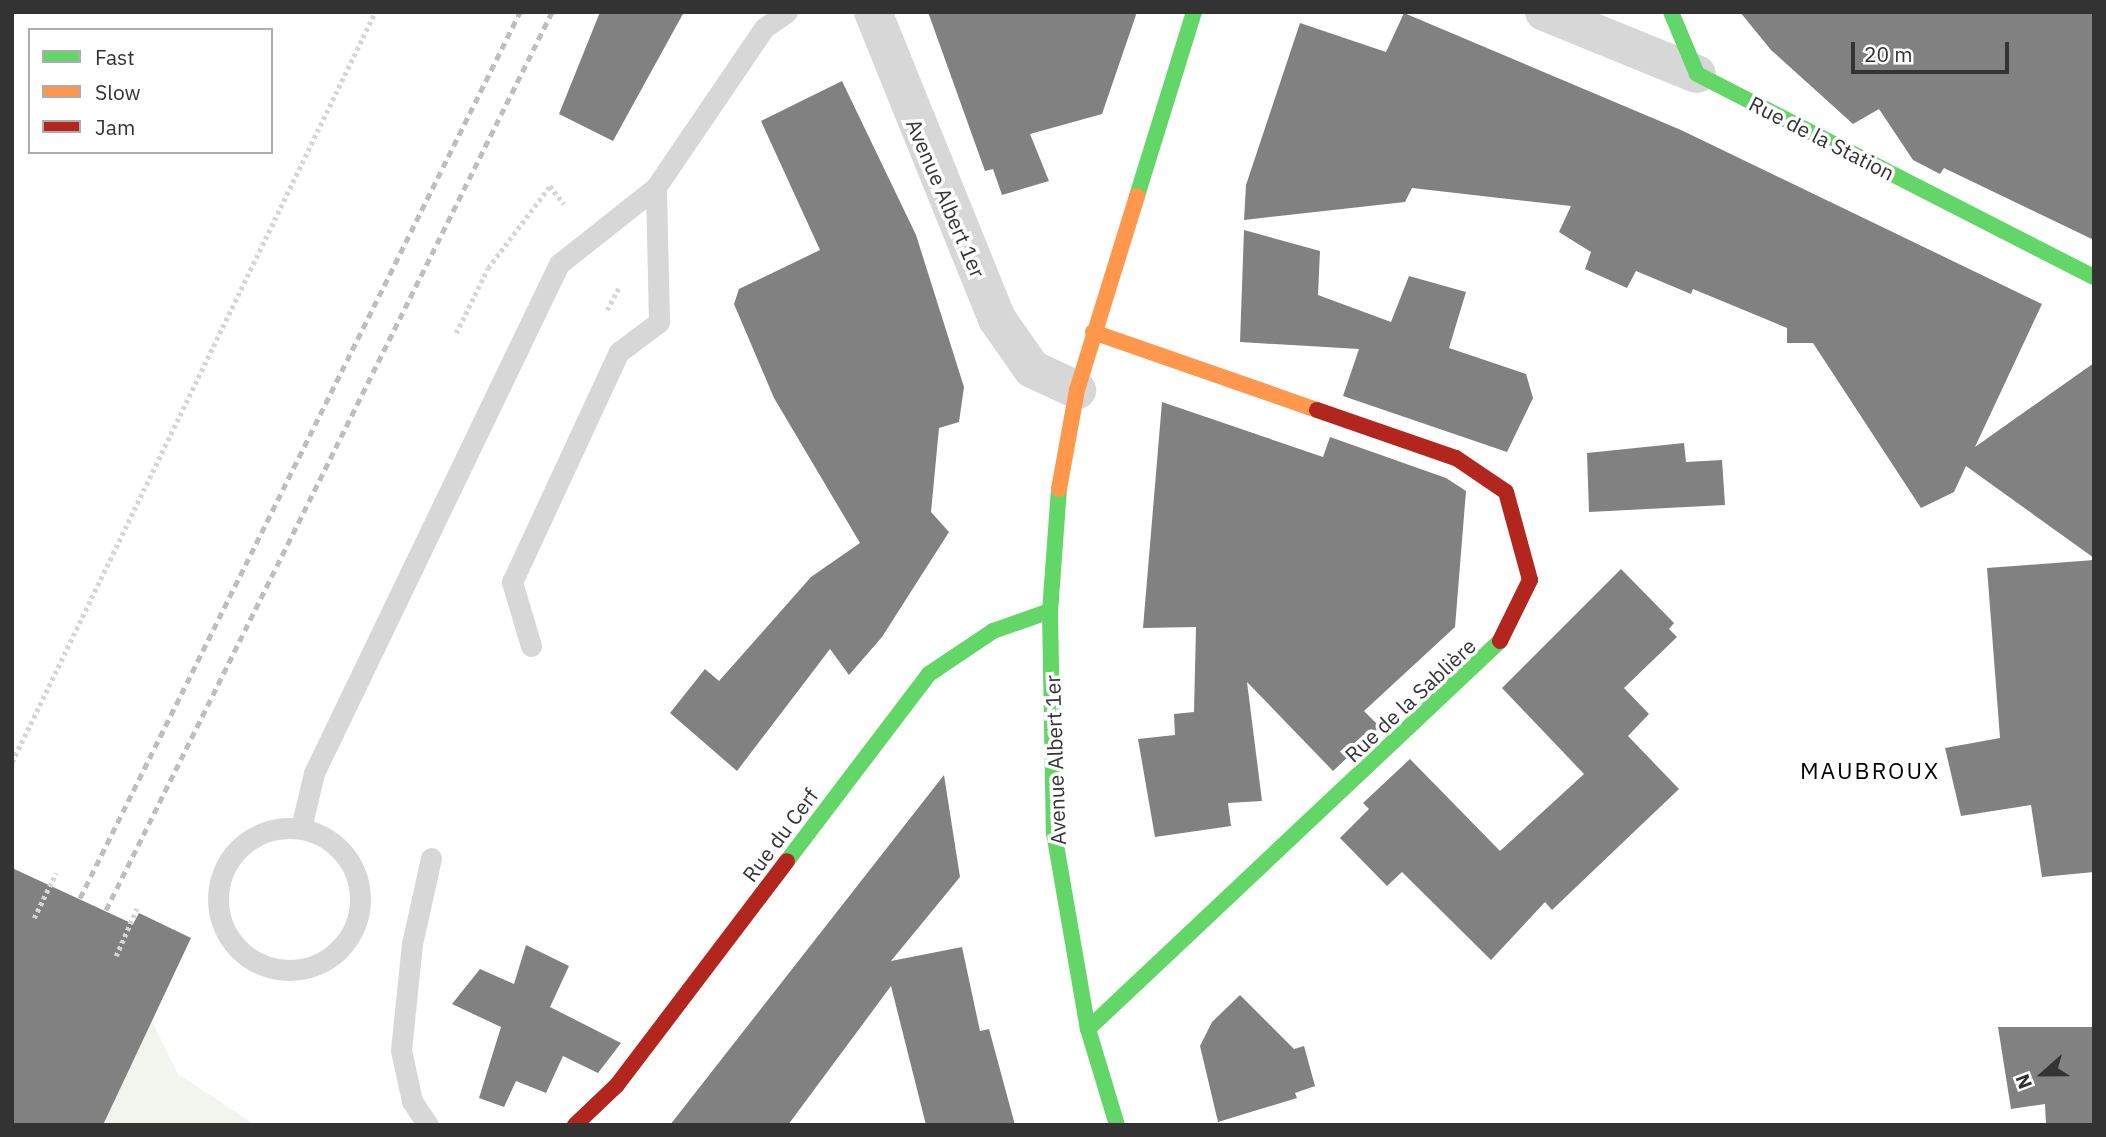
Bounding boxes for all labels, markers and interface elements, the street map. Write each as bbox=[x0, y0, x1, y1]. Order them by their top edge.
legend bbox=[28, 28, 273, 154]
scale bar bbox=[1854, 28, 2011, 72]
text: 20 m bbox=[1864, 40, 1913, 68]
text: Fast bbox=[95, 43, 135, 71]
text: Slow bbox=[95, 78, 141, 106]
street label: Rue de la Station bbox=[1745, 91, 1899, 185]
text: Jam bbox=[95, 113, 135, 141]
street label: Avenue Albert 1er bbox=[901, 115, 991, 281]
street label: Rue de la Sablière bbox=[1339, 633, 1481, 767]
street label: Avenue Albert 1er bbox=[1039, 675, 1071, 845]
district label: MAUBROUX bbox=[1801, 756, 1939, 784]
street label: Rue du Cerf bbox=[737, 783, 823, 887]
north arrow bbox=[2008, 1039, 2078, 1109]
text: N bbox=[2010, 1071, 2037, 1092]

